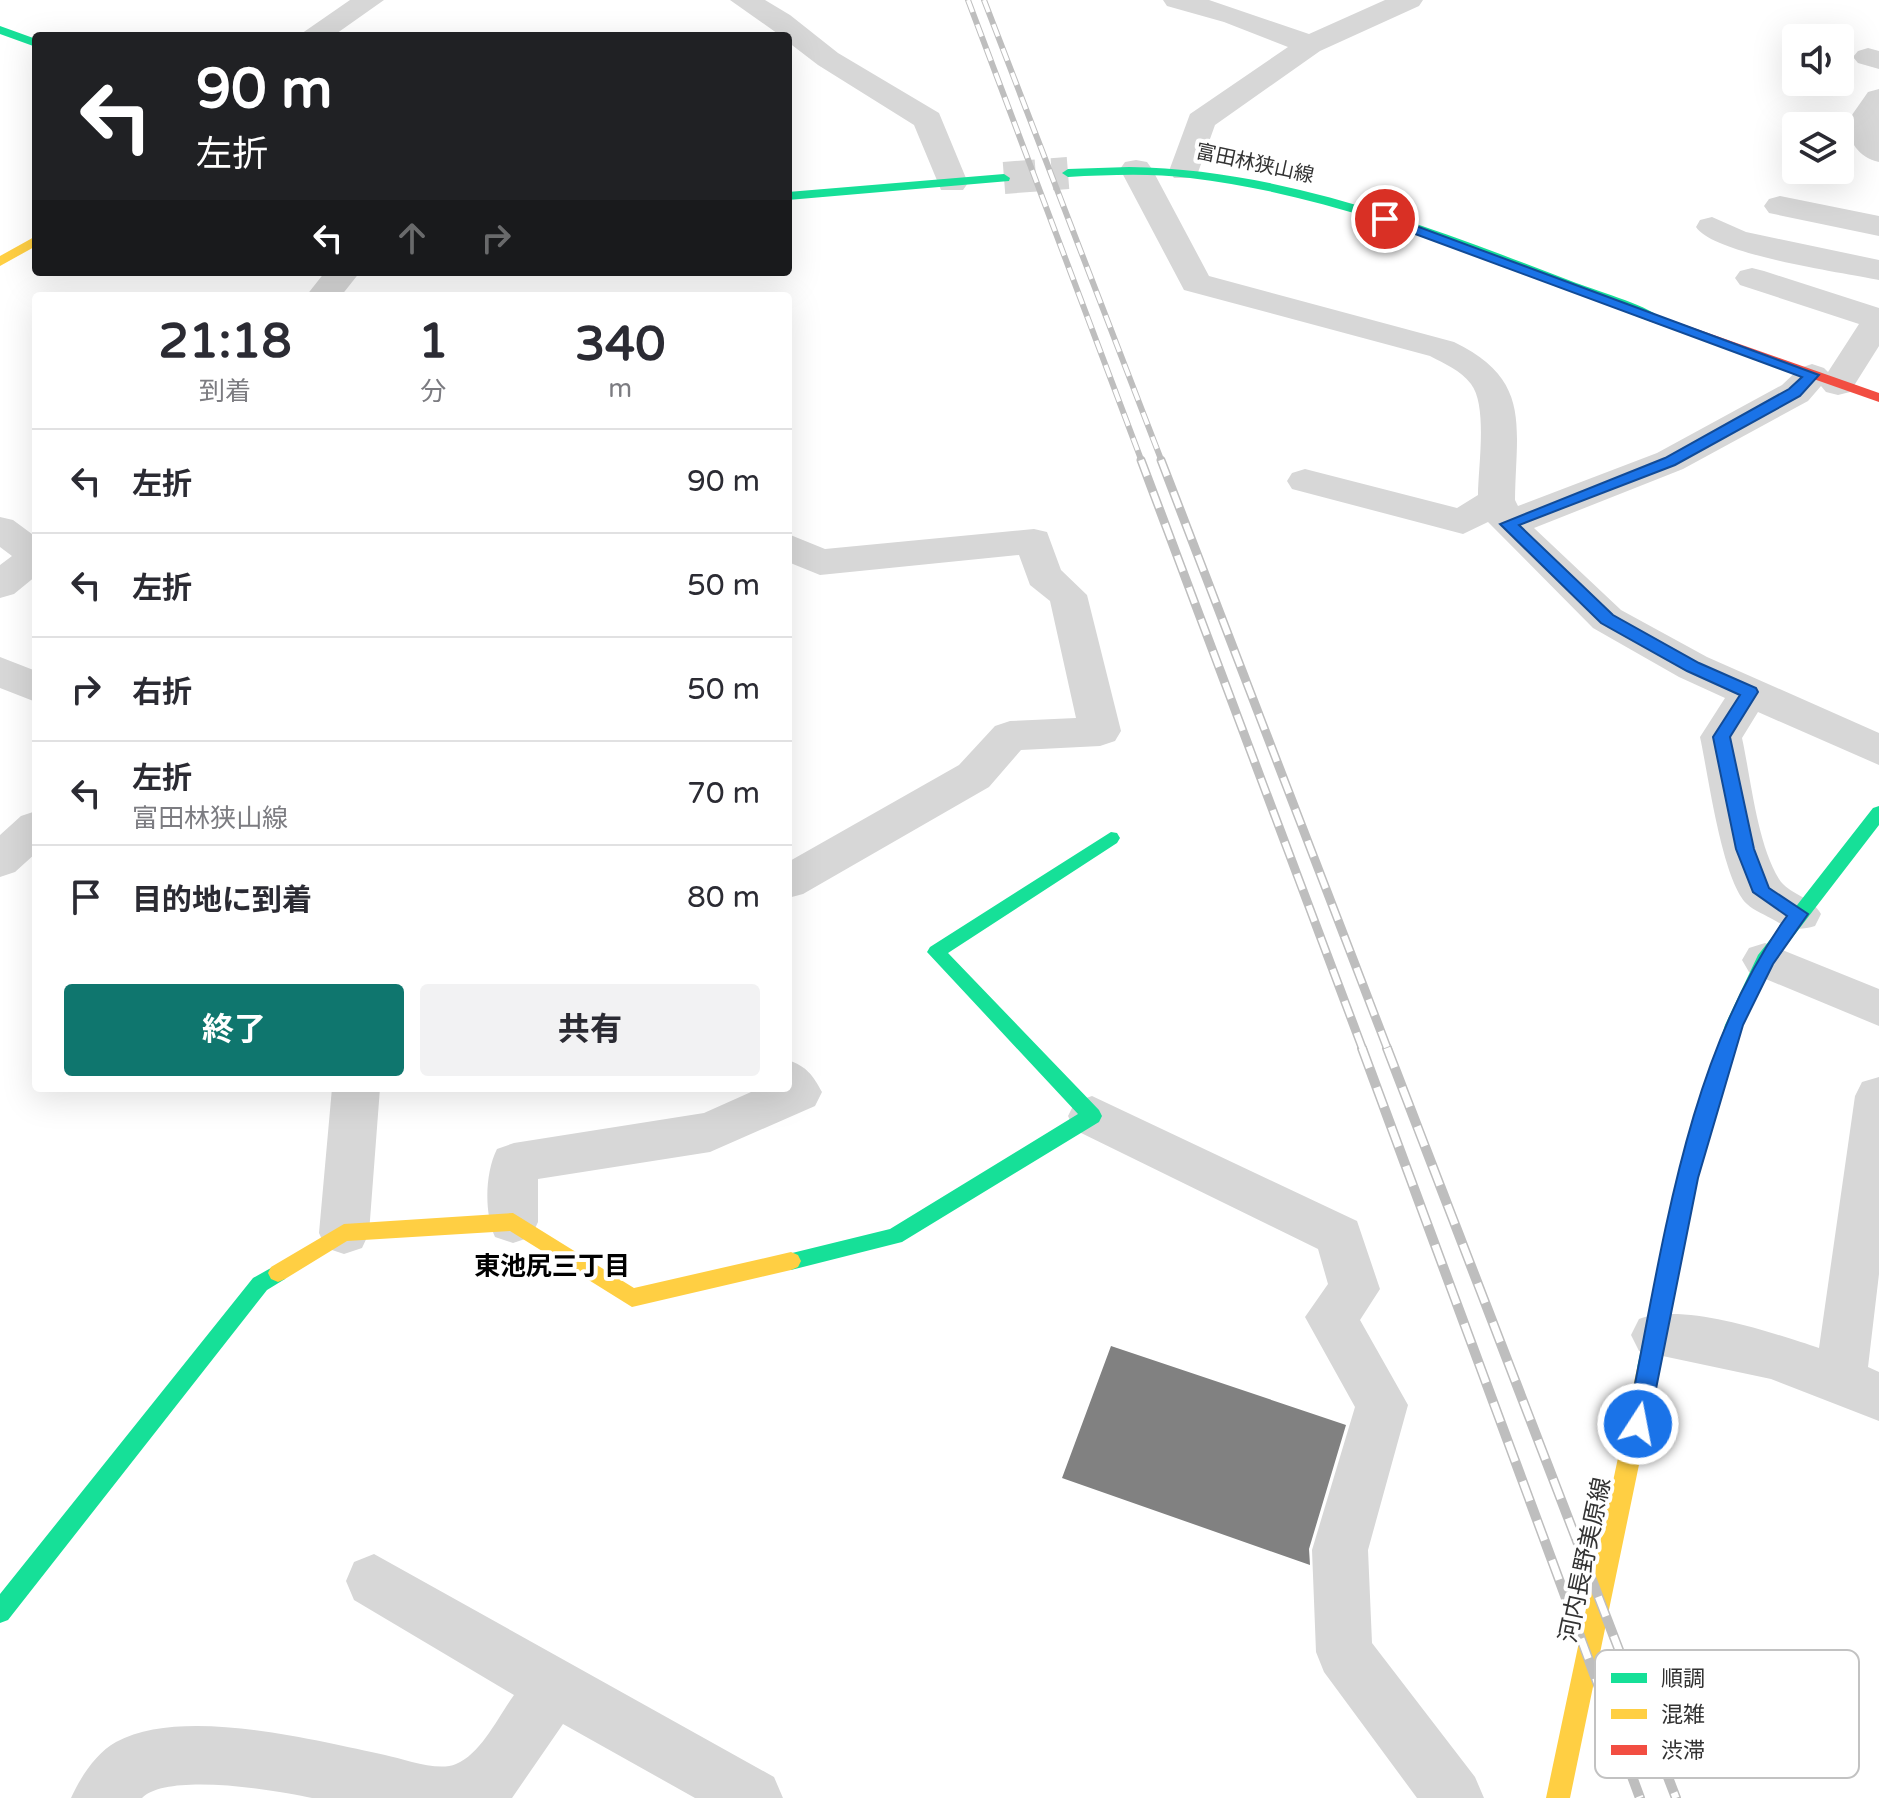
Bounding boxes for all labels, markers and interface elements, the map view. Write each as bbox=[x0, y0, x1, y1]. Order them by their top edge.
map controls bbox=[1782, 24, 1854, 184]
button: sound bbox=[1782, 24, 1854, 96]
text: 90 m bbox=[196, 56, 332, 123]
icon: left bbox=[64, 64, 168, 168]
button: layers bbox=[1782, 112, 1854, 184]
text: 左折 bbox=[196, 133, 268, 176]
street label: 富田林狭山線 bbox=[1194, 140, 1316, 188]
pin bbox=[1351, 185, 1419, 253]
icon: arrive bbox=[1363, 197, 1407, 241]
icon: left bbox=[306, 216, 350, 260]
icon: ahead bbox=[390, 216, 434, 260]
icon: right bbox=[474, 216, 518, 260]
text: 21:18 bbox=[159, 313, 292, 371]
text: 1 bbox=[418, 313, 448, 371]
text: 340 bbox=[575, 316, 665, 374]
text: m bbox=[608, 373, 632, 404]
text: 到着 bbox=[199, 376, 251, 407]
text: 分 bbox=[420, 376, 446, 407]
icon: left bbox=[64, 459, 108, 503]
text: 90 m bbox=[687, 463, 760, 500]
text: 左折 bbox=[132, 466, 192, 503]
icon: left bbox=[64, 563, 108, 607]
text: 50 m bbox=[687, 567, 760, 604]
text: 左折 bbox=[132, 570, 192, 607]
icon: right bbox=[64, 667, 108, 711]
text: 50 m bbox=[687, 671, 760, 708]
text: 右折 bbox=[132, 674, 192, 711]
text: 左折 bbox=[132, 760, 192, 797]
icon: left bbox=[64, 771, 108, 815]
text: 70 m bbox=[687, 775, 760, 812]
text: 富田林狭山線 bbox=[132, 803, 288, 834]
icon: arrive bbox=[64, 875, 108, 919]
text: 80 m bbox=[687, 879, 760, 916]
text: 目的地に到着 bbox=[132, 882, 312, 919]
button: 終了 bbox=[64, 984, 404, 1076]
button: 共有 bbox=[420, 984, 760, 1076]
district label: 東池尻三丁目 bbox=[474, 1251, 630, 1282]
position arrow bbox=[1596, 1382, 1680, 1466]
street label: 河内長野美原線 bbox=[1554, 1475, 1617, 1645]
legend bbox=[1595, 1650, 1859, 1778]
text: 順調 bbox=[1661, 1666, 1705, 1692]
text: 混雑 bbox=[1661, 1702, 1705, 1728]
text: 渋滞 bbox=[1661, 1738, 1705, 1764]

